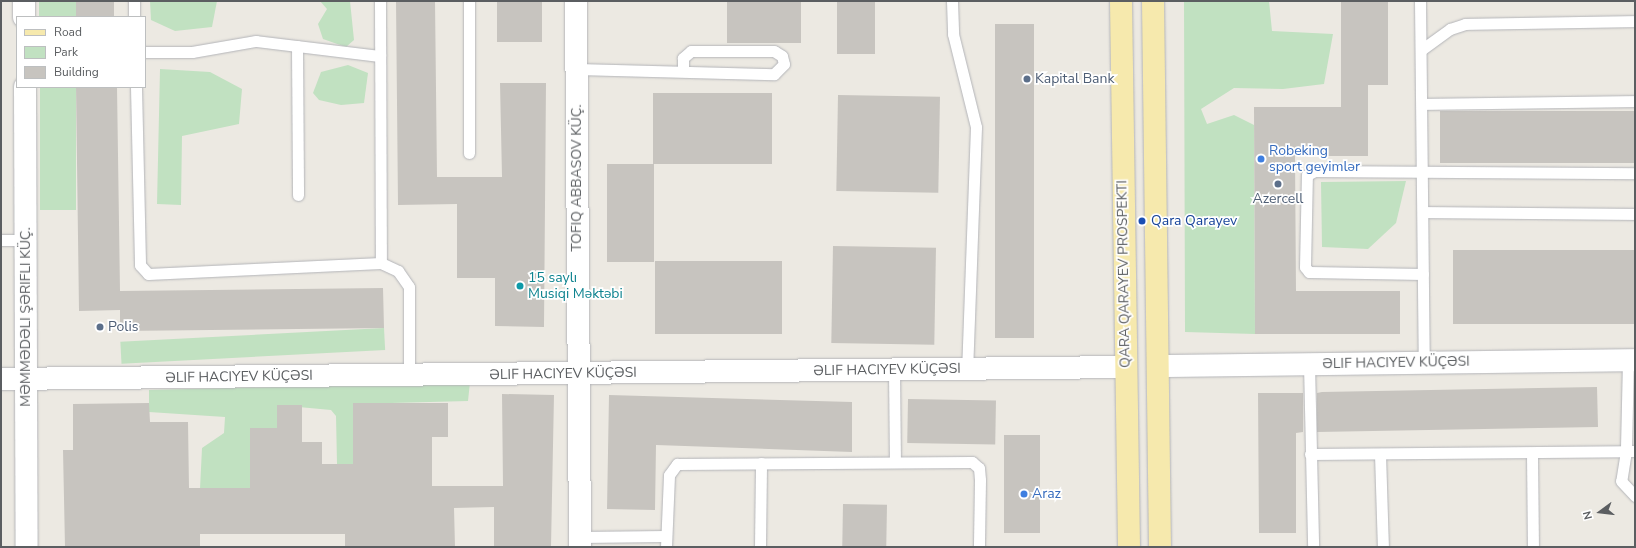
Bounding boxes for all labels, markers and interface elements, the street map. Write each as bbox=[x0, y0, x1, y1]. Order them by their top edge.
legend bbox=[16, 16, 146, 88]
text: Road bbox=[54, 24, 82, 40]
text: Park bbox=[54, 44, 78, 60]
text: Building bbox=[54, 64, 99, 80]
place label: Kapital Bank bbox=[1035, 71, 1114, 87]
marker: Kapital Bank bbox=[1022, 74, 1032, 84]
street label: TOFIQ ABBASOV KÜÇ. bbox=[569, 104, 585, 252]
place label: Robeking sport geyimlər bbox=[1269, 143, 1360, 176]
marker: Robeking sport geyimlər bbox=[1256, 154, 1266, 164]
marker: Azercell bbox=[1273, 179, 1283, 189]
street label: QARA QARAYEV PROSPEKTI bbox=[1114, 180, 1134, 368]
place label: Azercell bbox=[1253, 191, 1303, 207]
place label: Qara Qarayev bbox=[1151, 213, 1237, 229]
marker: Qara Qarayev bbox=[1136, 215, 1148, 227]
street label: MƏMMƏDƏLI ŞƏRIFLI KÜÇ. bbox=[18, 227, 34, 407]
place label: 15 saylı Musiqi Məktəbi bbox=[528, 270, 623, 302]
marker: 15 saylı Musiqi Məktəbi bbox=[515, 281, 525, 291]
place label: Polis bbox=[108, 319, 138, 335]
marker: Polis bbox=[95, 322, 105, 332]
street label: ƏLIF HACIYEV KÜÇƏSI bbox=[1322, 353, 1470, 373]
street label: ƏLIF HACIYEV KÜÇƏSI bbox=[813, 360, 961, 380]
street label: ƏLIF HACIYEV KÜÇƏSI bbox=[489, 364, 637, 384]
street label: ƏLIF HACIYEV KÜÇƏSI bbox=[165, 367, 313, 387]
place label: Araz bbox=[1032, 486, 1061, 502]
marker: Araz bbox=[1019, 489, 1029, 499]
north arrow bbox=[1580, 492, 1620, 532]
text: N bbox=[1580, 509, 1596, 521]

